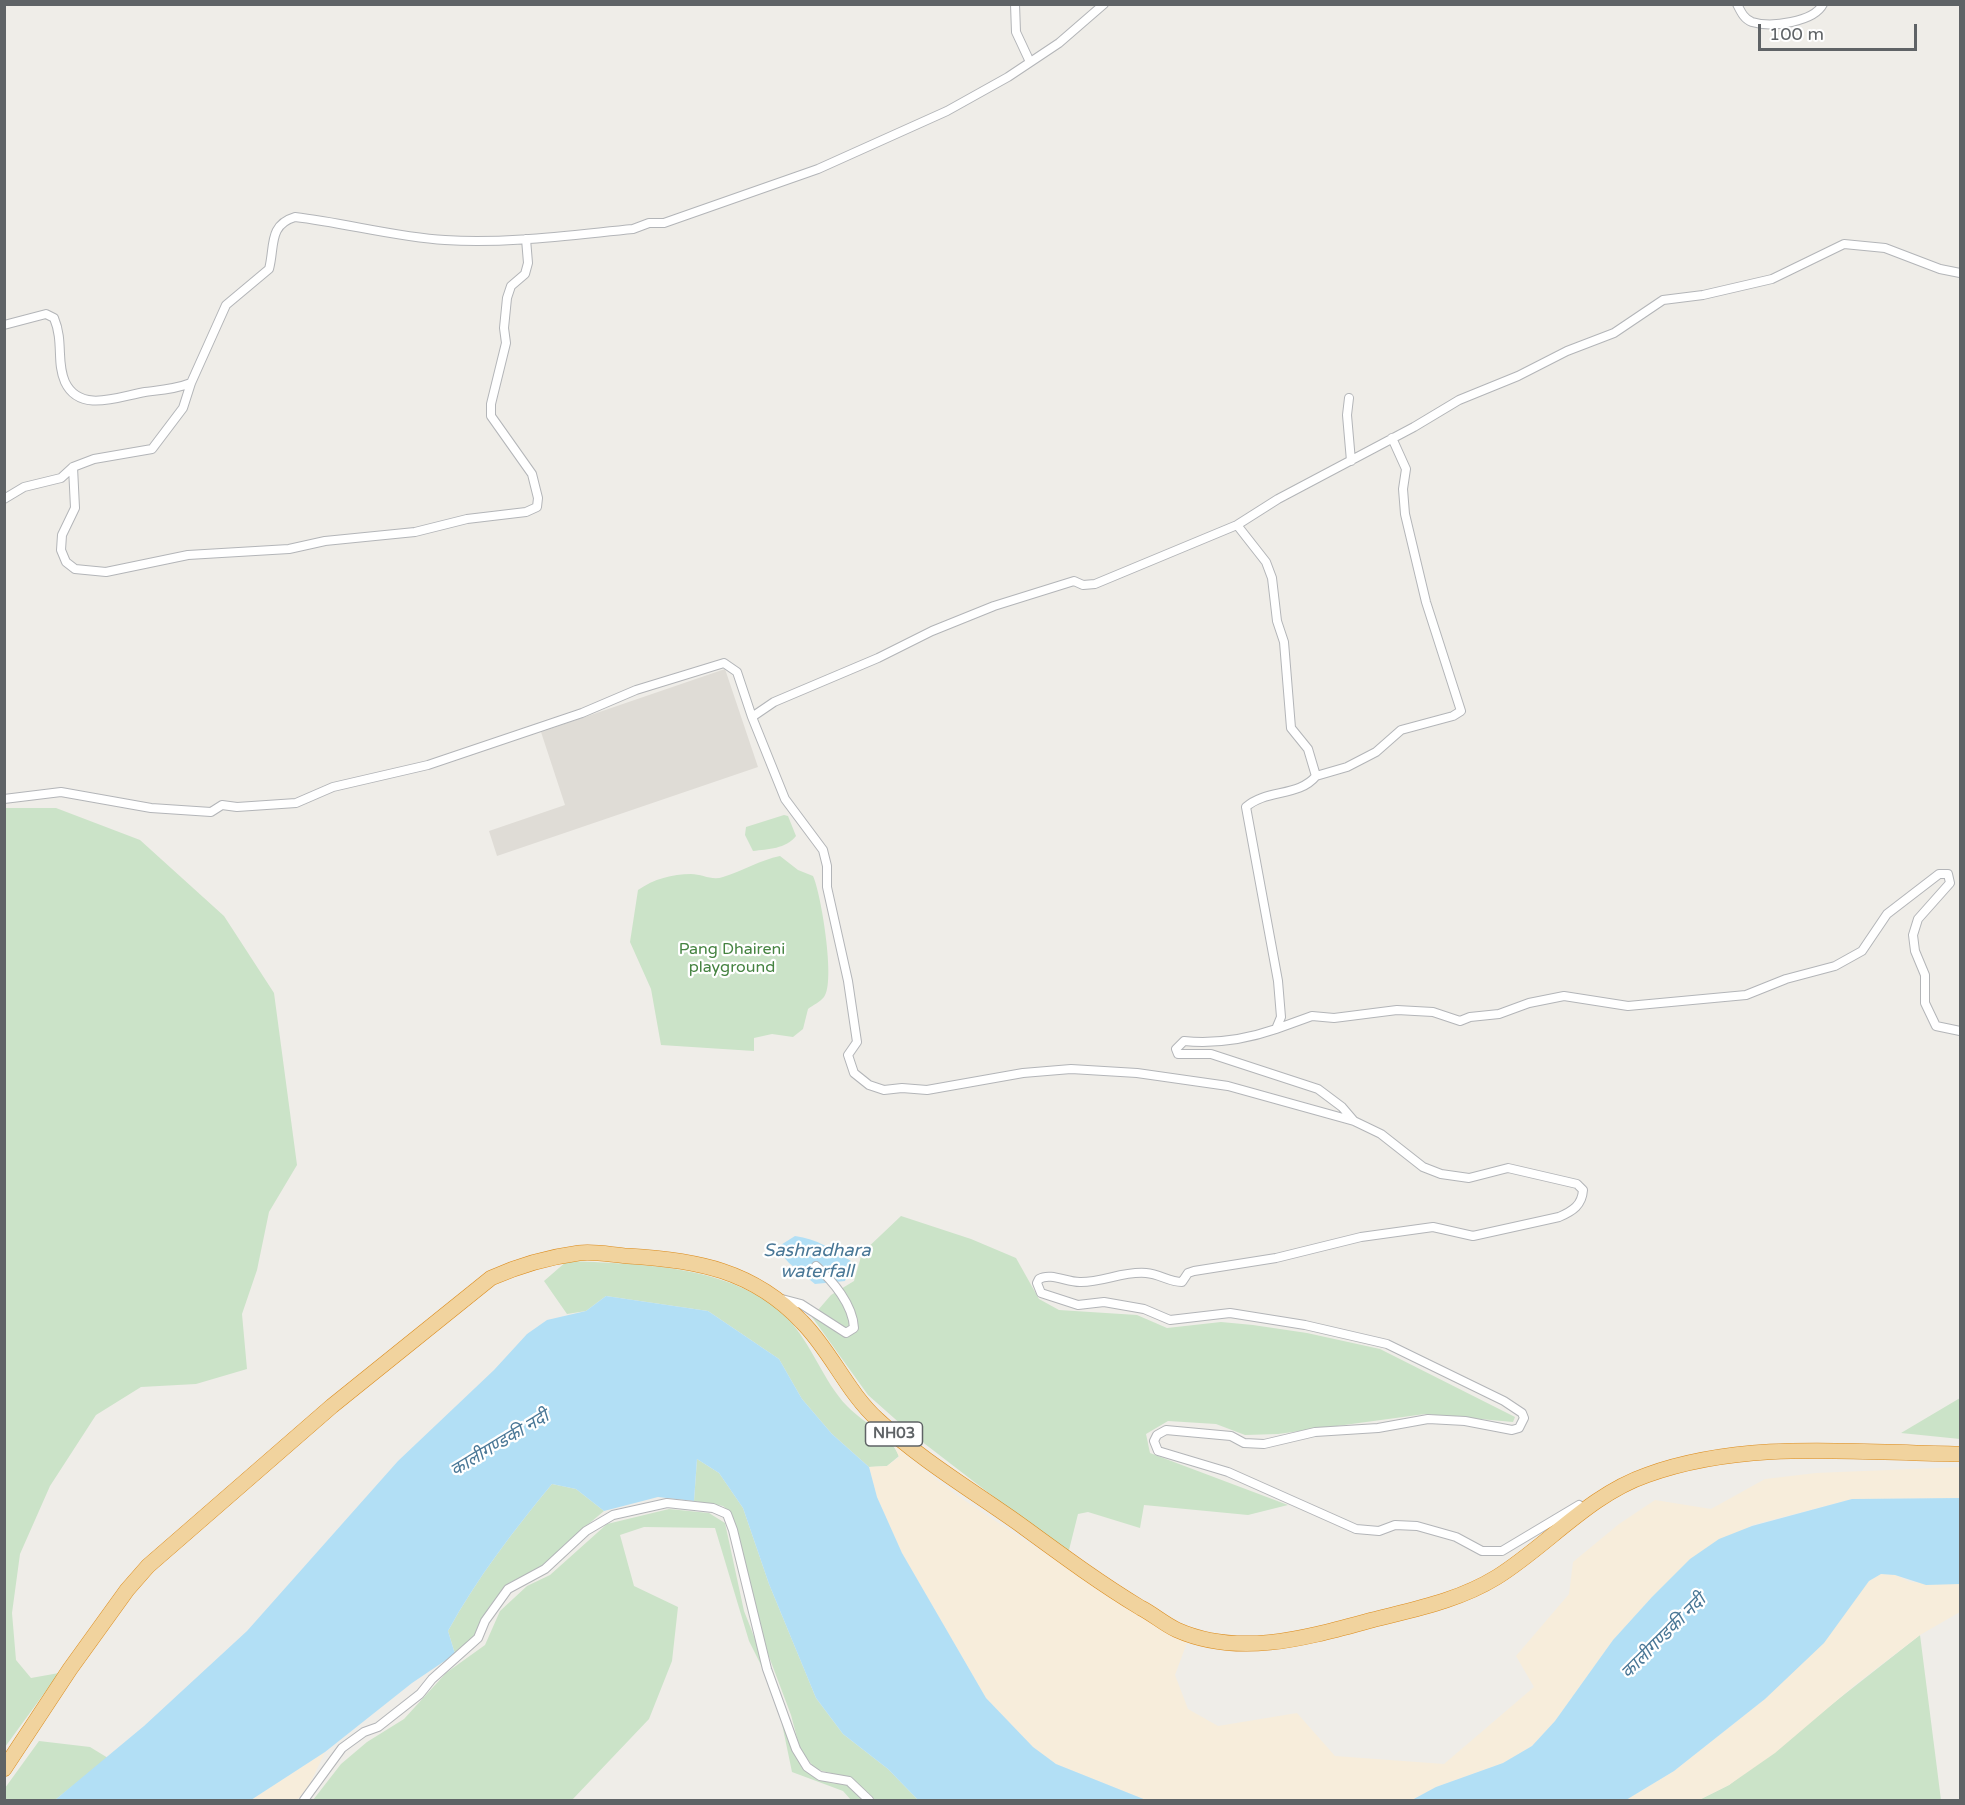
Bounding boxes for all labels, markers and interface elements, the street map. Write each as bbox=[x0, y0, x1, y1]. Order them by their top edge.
scale bar bbox=[1761, 12, 1920, 50]
text: 100 m bbox=[1769, 23, 1824, 45]
park label: Pang Dhaireni playground bbox=[679, 940, 785, 978]
water label: Sashradhara waterfall bbox=[763, 1240, 871, 1282]
water label: कालीगण्डकी नदी bbox=[447, 1406, 553, 1482]
road number: NH03 bbox=[866, 1422, 922, 1446]
water label: कालीगण्डकी नदी bbox=[1617, 1590, 1711, 1684]

